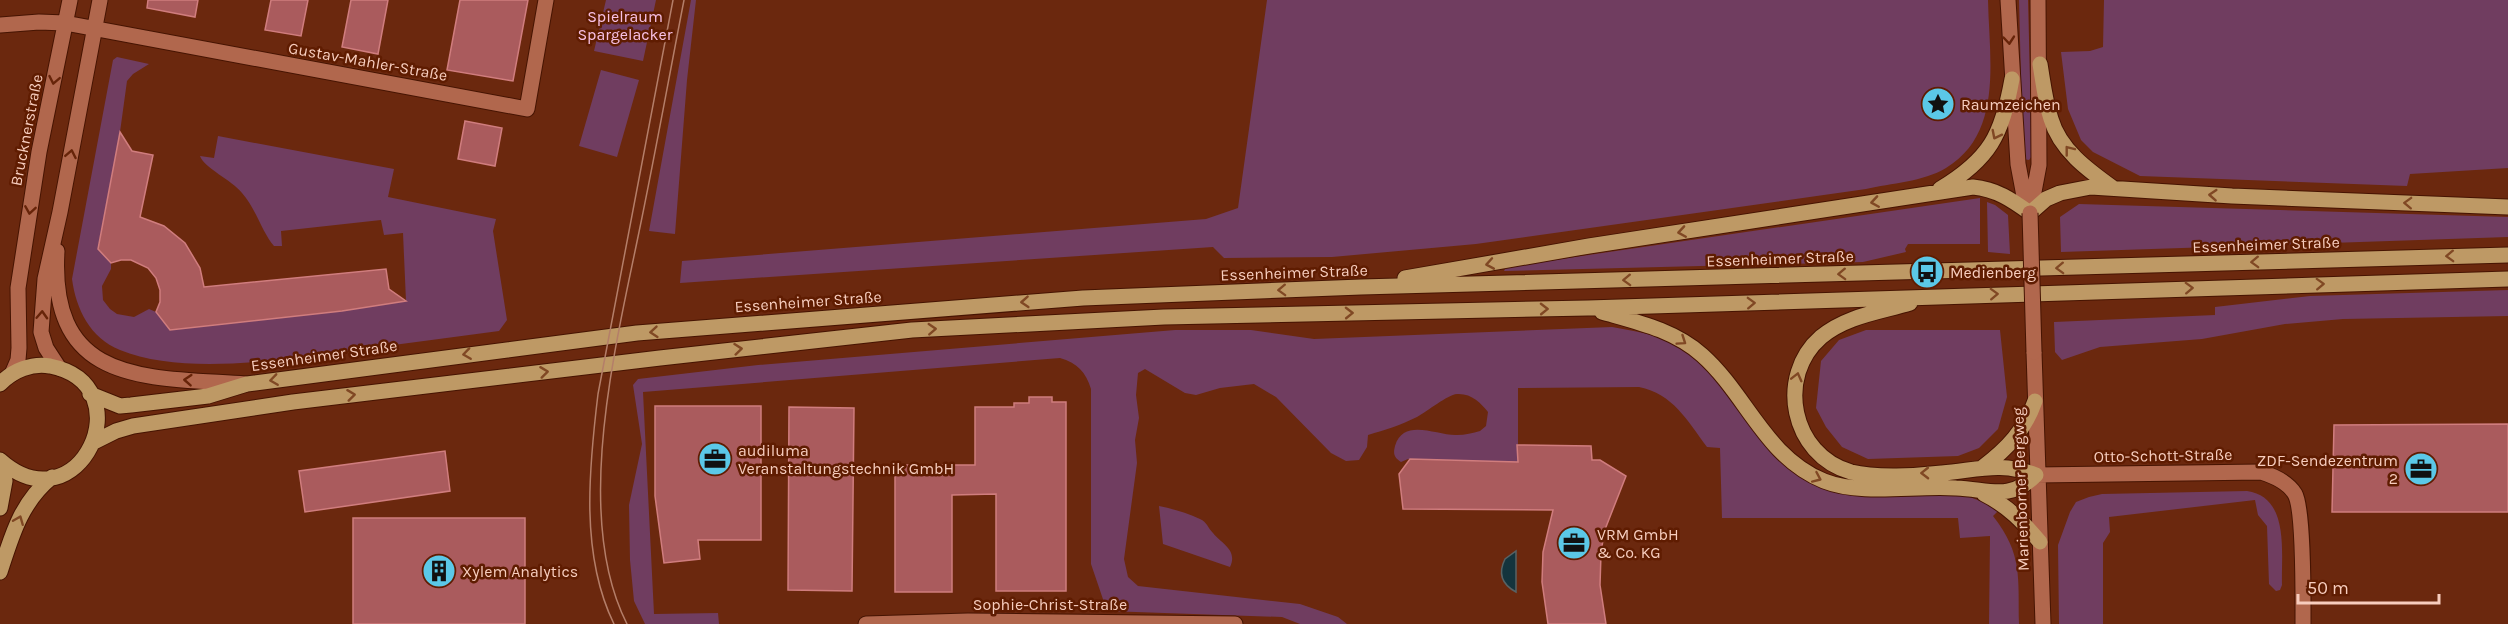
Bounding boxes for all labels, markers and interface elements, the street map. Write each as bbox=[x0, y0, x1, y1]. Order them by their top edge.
park label: Spielraum Spargelacker bbox=[577, 7, 673, 44]
one-way arrow bbox=[2002, 35, 2015, 44]
street label: Gustav-Mahler-Straße bbox=[287, 38, 449, 85]
street label: Brucknerstraße bbox=[6, 73, 47, 188]
one-way arrow bbox=[48, 75, 61, 85]
place icon: Raumzeichen bbox=[1920, 86, 1956, 122]
place label: Raumzeichen bbox=[1961, 95, 2061, 114]
one-way arrow bbox=[1992, 129, 2003, 140]
one-way arrow bbox=[2065, 145, 2076, 156]
one-way arrow bbox=[64, 150, 77, 160]
one-way arrow bbox=[2208, 189, 2217, 202]
one-way arrow bbox=[1870, 195, 1880, 208]
one-way arrow bbox=[2403, 197, 2412, 210]
one-way arrow bbox=[25, 206, 37, 215]
one-way arrow bbox=[1678, 225, 1688, 238]
street label: Essenheimer Straße bbox=[2192, 232, 2340, 257]
street label: Essenheimer Straße bbox=[1706, 246, 1854, 271]
one-way arrow bbox=[2445, 250, 2454, 263]
bus stop icon: Medienberg bbox=[1909, 254, 1945, 290]
one-way arrow bbox=[2250, 256, 2259, 269]
one-way arrow bbox=[1485, 257, 1494, 269]
street label: Essenheimer Straße bbox=[1220, 260, 1368, 285]
one-way arrow bbox=[2055, 262, 2064, 275]
place label: Medienberg bbox=[1950, 263, 2036, 282]
one-way arrow bbox=[1838, 268, 1847, 280]
one-way arrow bbox=[1622, 273, 1631, 286]
one-way arrow bbox=[2315, 277, 2324, 290]
one-way arrow bbox=[2184, 281, 2193, 294]
one-way arrow bbox=[1277, 283, 1286, 296]
street label: Essenheimer Straße bbox=[734, 287, 882, 316]
one-way arrow bbox=[1989, 288, 1998, 301]
one-way arrow bbox=[1021, 296, 1030, 309]
one-way arrow bbox=[1746, 296, 1755, 309]
one-way arrow bbox=[1540, 303, 1549, 315]
one-way arrow bbox=[1345, 307, 1354, 320]
one-way arrow bbox=[36, 310, 49, 319]
one-way arrow bbox=[928, 323, 937, 336]
one-way arrow bbox=[650, 325, 659, 338]
one-way arrow bbox=[1675, 334, 1686, 345]
street label: Essenheimer Straße bbox=[250, 336, 398, 375]
one-way arrow bbox=[734, 343, 743, 356]
one-way arrow bbox=[462, 347, 472, 359]
one-way arrow bbox=[540, 366, 549, 378]
one-way arrow bbox=[1789, 372, 1802, 382]
one-way arrow bbox=[269, 373, 278, 386]
one-way arrow bbox=[184, 374, 193, 387]
one-way arrow bbox=[346, 389, 355, 402]
street label: Marienborner Bergweg bbox=[2008, 407, 2033, 571]
office icon: audiluma Veranstaltungstechnik GmbH bbox=[697, 441, 733, 477]
place label: audiluma Veranstaltungstechnik GmbH bbox=[738, 441, 954, 478]
street label: Otto-Schott-Straße bbox=[2093, 445, 2233, 466]
place label: ZDF-Sendezentrum 2 bbox=[2257, 451, 2398, 488]
office icon: ZDF-Sendezentrum 2 bbox=[2403, 451, 2439, 487]
one-way arrow bbox=[1920, 467, 1929, 480]
one-way arrow bbox=[1811, 471, 1822, 483]
one-way arrow bbox=[12, 515, 24, 526]
office icon: VRM GmbH & Co. KG bbox=[1556, 525, 1592, 561]
place label: VRM GmbH & Co. KG bbox=[1597, 525, 1679, 562]
building icon: Xylem Analytics bbox=[421, 553, 457, 589]
place label: Xylem Analytics bbox=[462, 562, 578, 581]
scale bar bbox=[2298, 567, 2439, 605]
text: 50 m bbox=[2307, 577, 2349, 599]
street label: Sophie-Christ-Straße bbox=[973, 595, 1127, 614]

